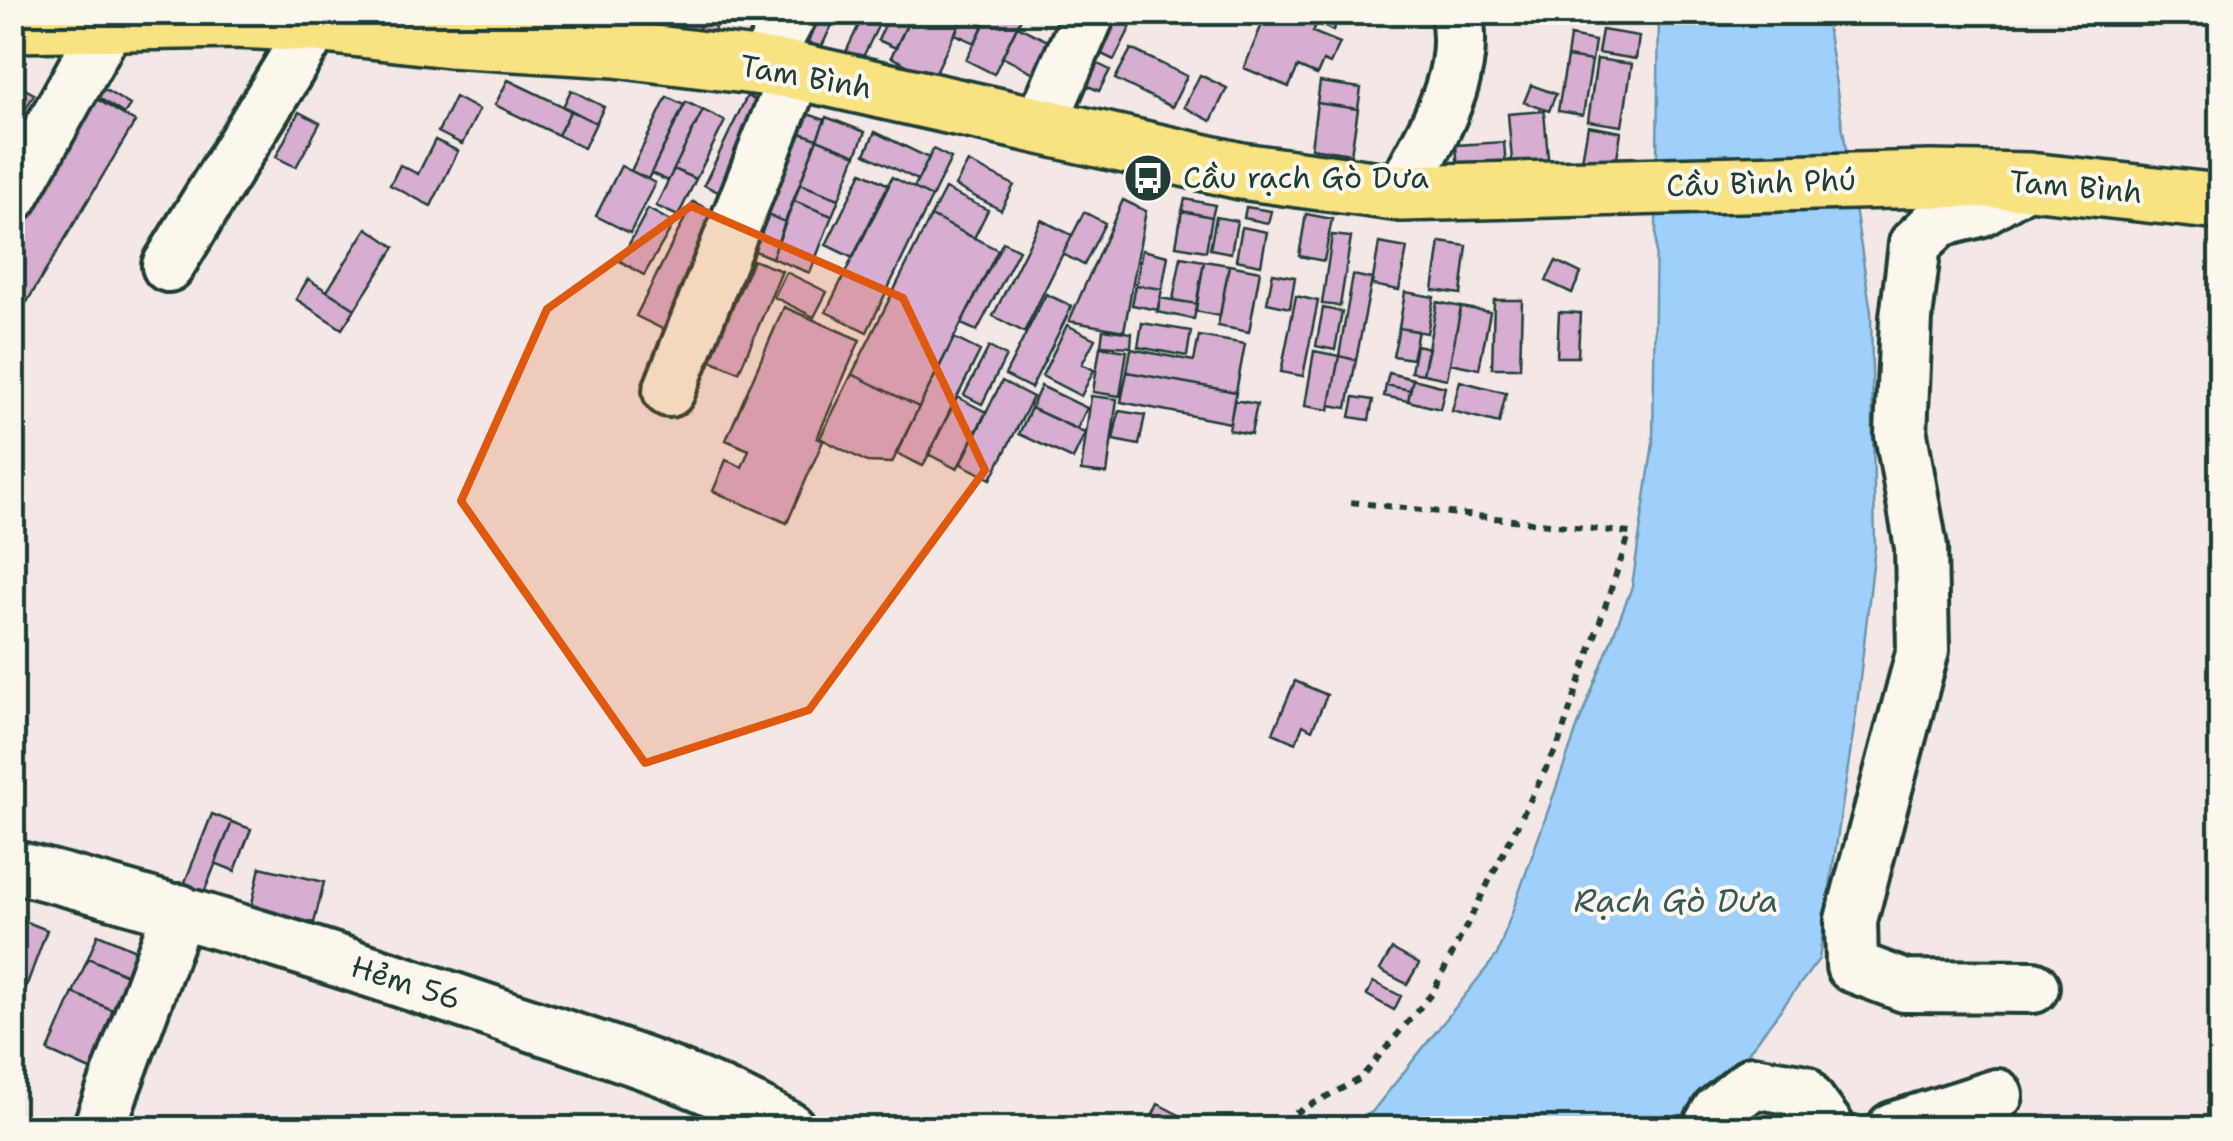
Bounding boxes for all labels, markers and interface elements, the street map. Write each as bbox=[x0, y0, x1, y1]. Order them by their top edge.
street label: Tam Bình bbox=[737, 45, 875, 108]
bus stop icon: Cầu rạch Gò Dưa bbox=[1122, 152, 1174, 204]
place label: Cầu rạch Gò Dưa bbox=[1183, 157, 1429, 198]
street label: Cầu Bình Phú bbox=[1665, 159, 1857, 206]
street label: Tam Bình bbox=[2008, 160, 2144, 213]
water label: Rạch Gò Dưa bbox=[1574, 879, 1778, 922]
street label: Hẻm 56 bbox=[346, 946, 466, 1020]

